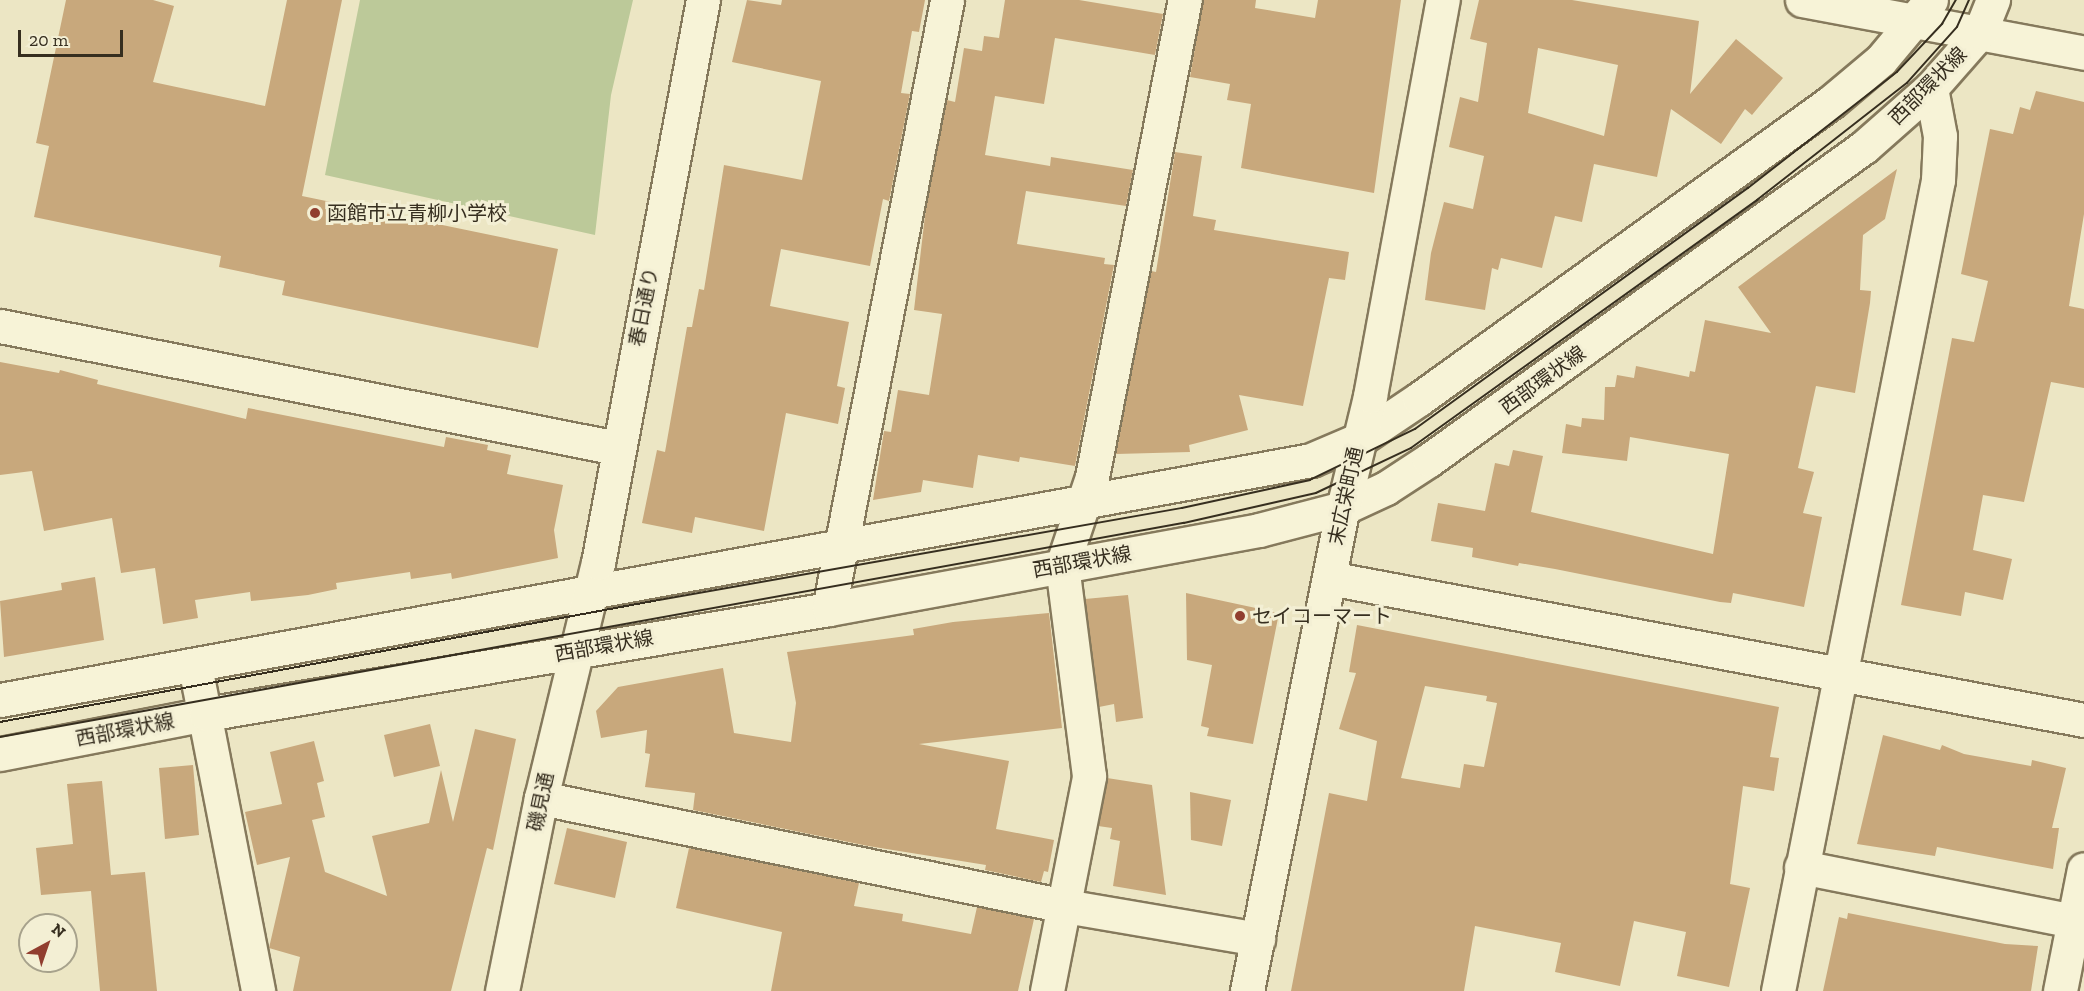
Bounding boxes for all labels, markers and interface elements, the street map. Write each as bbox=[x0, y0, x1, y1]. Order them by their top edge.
scale bar bbox=[21, 18, 126, 56]
text: 20 m bbox=[29, 29, 68, 51]
street label: 西部環状線 bbox=[1884, 42, 1972, 130]
place label: 函館市立青柳小学校 bbox=[327, 201, 507, 225]
marker: 函館市立青柳小学校 bbox=[308, 206, 322, 220]
street label: 春日通り bbox=[625, 265, 663, 349]
street label: 西部環状線 bbox=[1495, 341, 1591, 419]
street label: 末広栄町通 bbox=[1324, 445, 1368, 547]
street label: 西部環状線 bbox=[1031, 541, 1133, 583]
place label: セイコーマート bbox=[1252, 604, 1392, 628]
marker: セイコーマート bbox=[1233, 609, 1247, 623]
street label: 西部環状線 bbox=[553, 625, 655, 667]
street label: 西部環状線 bbox=[74, 709, 176, 751]
street label: 磯見通 bbox=[523, 770, 559, 834]
north arrow bbox=[18, 913, 78, 973]
text: N bbox=[48, 919, 69, 942]

